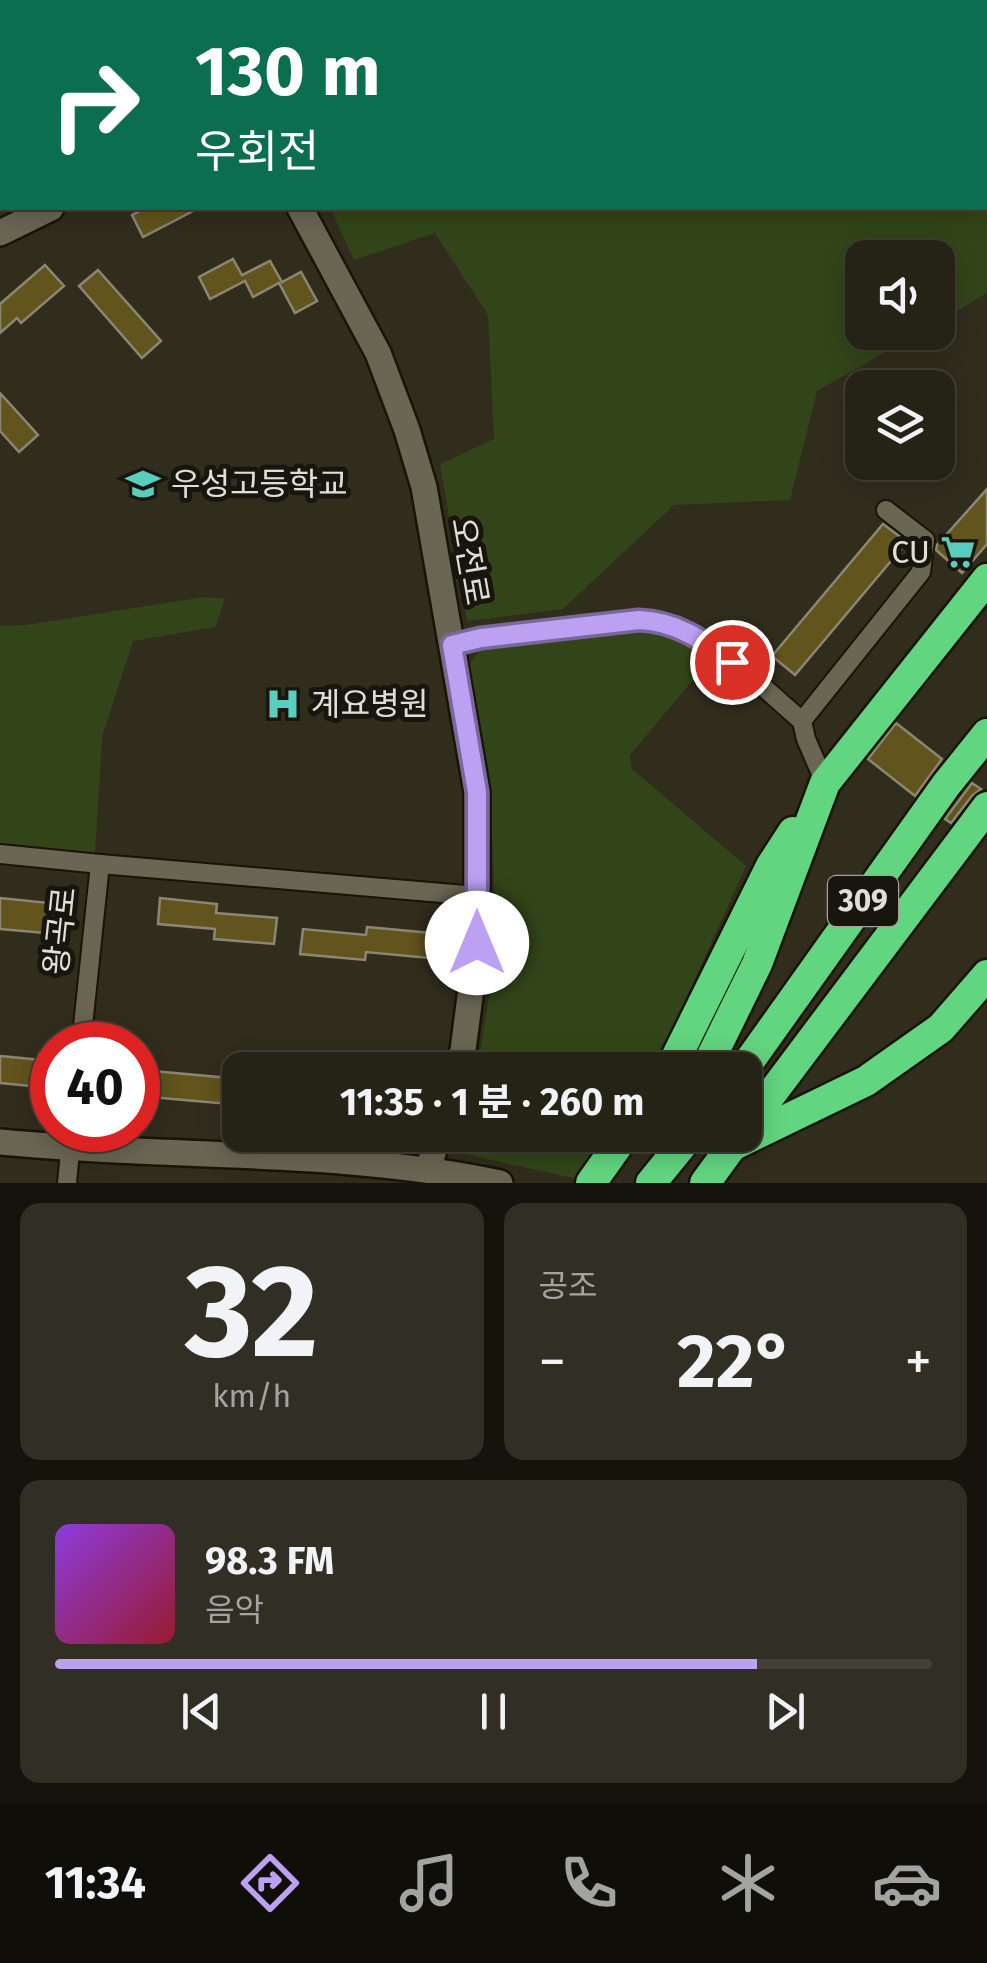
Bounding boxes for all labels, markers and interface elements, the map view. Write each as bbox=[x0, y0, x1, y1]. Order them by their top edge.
text: 130 m bbox=[195, 30, 381, 114]
icon: right bbox=[30, 40, 160, 170]
text: 우회전 bbox=[195, 125, 319, 179]
map controls bbox=[845, 240, 955, 480]
button: sound bbox=[845, 240, 955, 350]
button: layers bbox=[845, 370, 955, 480]
school or university icon: 우성고등학교 bbox=[124, 465, 162, 503]
place label: 우성고등학교 bbox=[171, 465, 348, 503]
street label: 오전로 bbox=[444, 514, 496, 608]
place label: CU bbox=[891, 533, 930, 571]
supermarket icon: CU bbox=[939, 533, 977, 571]
pin bbox=[690, 620, 775, 705]
icon: arrive bbox=[705, 635, 760, 690]
hospital icon: 계요병원 bbox=[264, 685, 302, 723]
place label: 계요병원 bbox=[311, 685, 429, 723]
road number: 309 bbox=[828, 876, 898, 926]
street label: 왕곡로 bbox=[36, 885, 84, 977]
position arrow bbox=[425, 891, 529, 995]
speed limit sign: 40 bbox=[30, 1022, 160, 1152]
text: 11:35 · 1 분 · 260 m bbox=[340, 1079, 644, 1125]
text: 32 bbox=[185, 1234, 319, 1390]
text: 공조 bbox=[539, 1267, 597, 1305]
text: 22° bbox=[677, 1317, 794, 1407]
text: − bbox=[539, 1329, 566, 1395]
text: + bbox=[905, 1329, 932, 1395]
text: km/h bbox=[212, 1377, 291, 1415]
text: 98.3 FM bbox=[205, 1538, 334, 1584]
text: 음악 bbox=[205, 1591, 264, 1629]
icon: previous bbox=[174, 1684, 229, 1739]
icon: pause bbox=[466, 1684, 521, 1739]
icon: next bbox=[758, 1684, 813, 1739]
icon: directions bbox=[235, 1848, 305, 1918]
icon: music bbox=[394, 1848, 464, 1918]
icon: phone bbox=[554, 1848, 624, 1918]
icon: climate bbox=[713, 1848, 783, 1918]
icon: car bbox=[872, 1848, 942, 1918]
text: 11:34 bbox=[45, 1856, 146, 1910]

